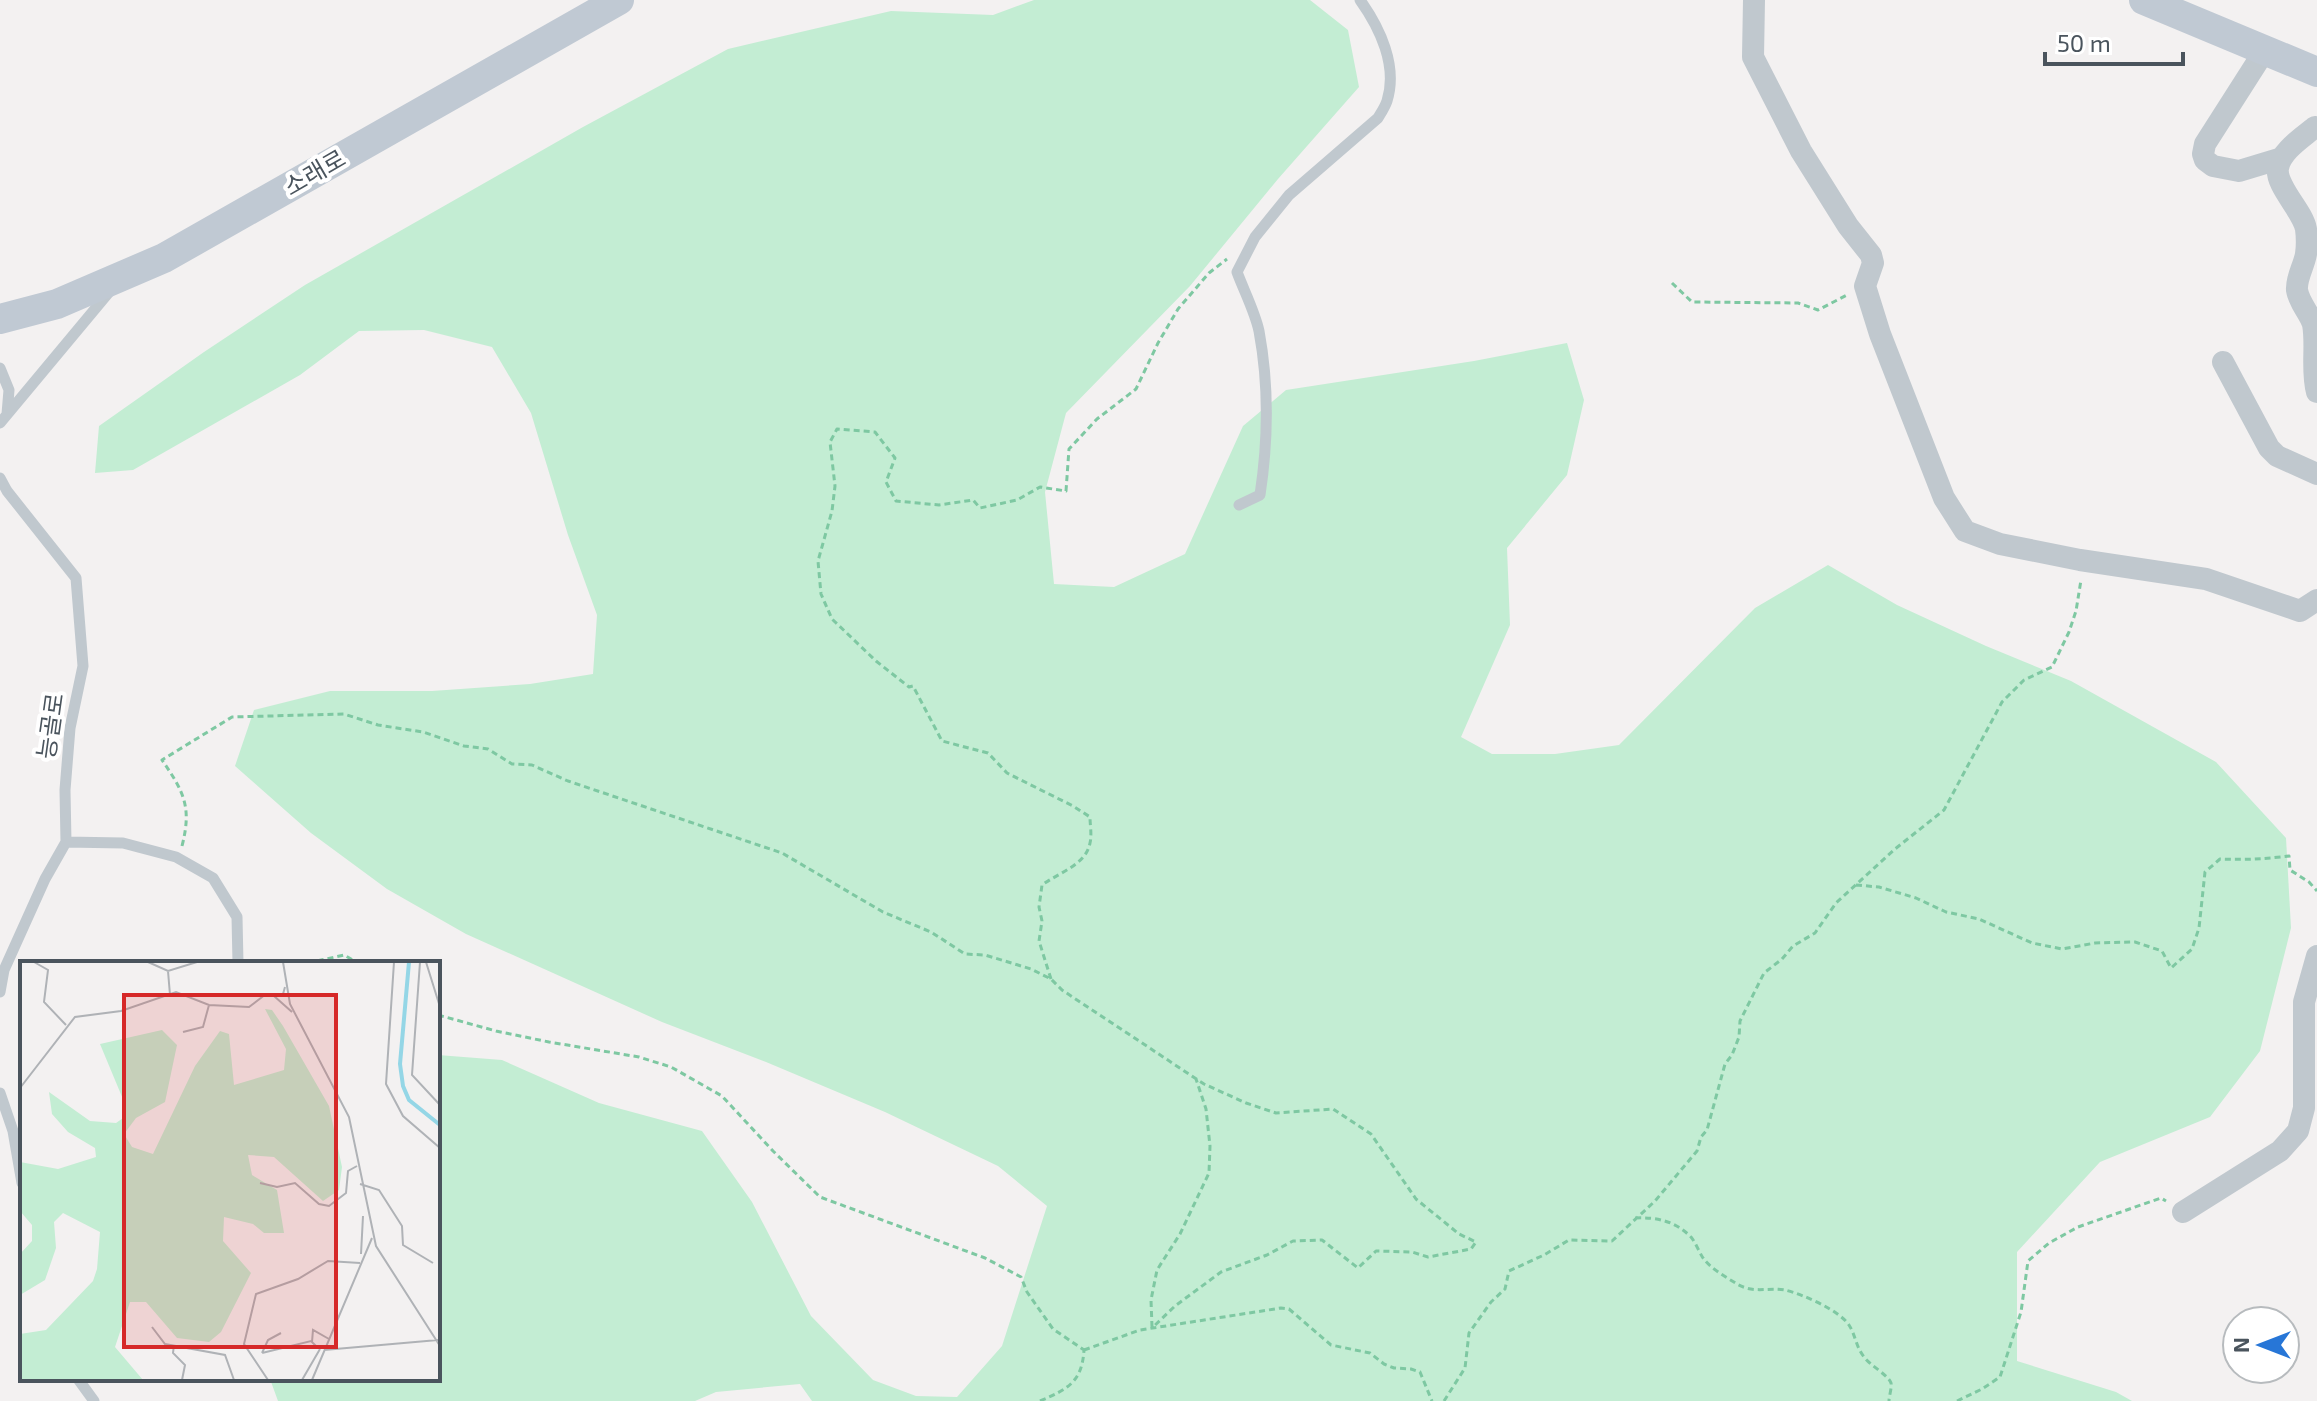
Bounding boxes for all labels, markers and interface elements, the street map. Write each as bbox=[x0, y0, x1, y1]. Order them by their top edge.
scale bar bbox=[2045, 16, 2183, 66]
text: 50 m bbox=[2057, 28, 2111, 57]
street label: 소래로 bbox=[278, 143, 350, 201]
street label: 능골로 bbox=[31, 691, 68, 761]
inset map bbox=[20, 961, 440, 1381]
north arrow bbox=[2221, 1305, 2301, 1385]
text: N bbox=[2227, 1337, 2253, 1353]

